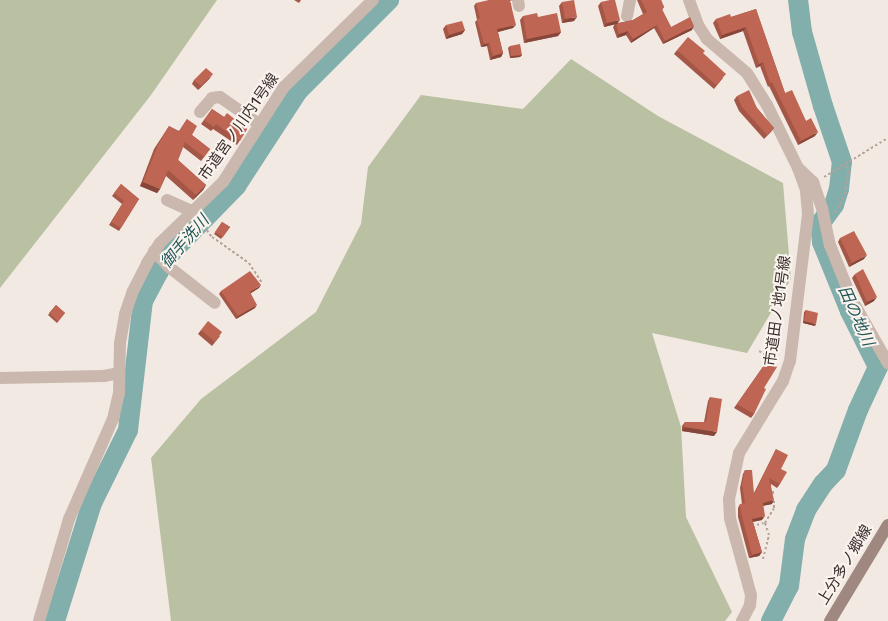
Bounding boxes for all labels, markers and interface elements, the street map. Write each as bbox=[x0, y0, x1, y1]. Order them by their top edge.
street label: 市道宮ノ川内1号線 bbox=[195, 70, 283, 184]
water label: 御手洗川 bbox=[157, 212, 213, 272]
street label: 市道田ノ地1号線 bbox=[761, 255, 795, 367]
water label: 田の地川 bbox=[834, 283, 878, 349]
street label: 上分多ノ郷線 bbox=[814, 522, 876, 608]

